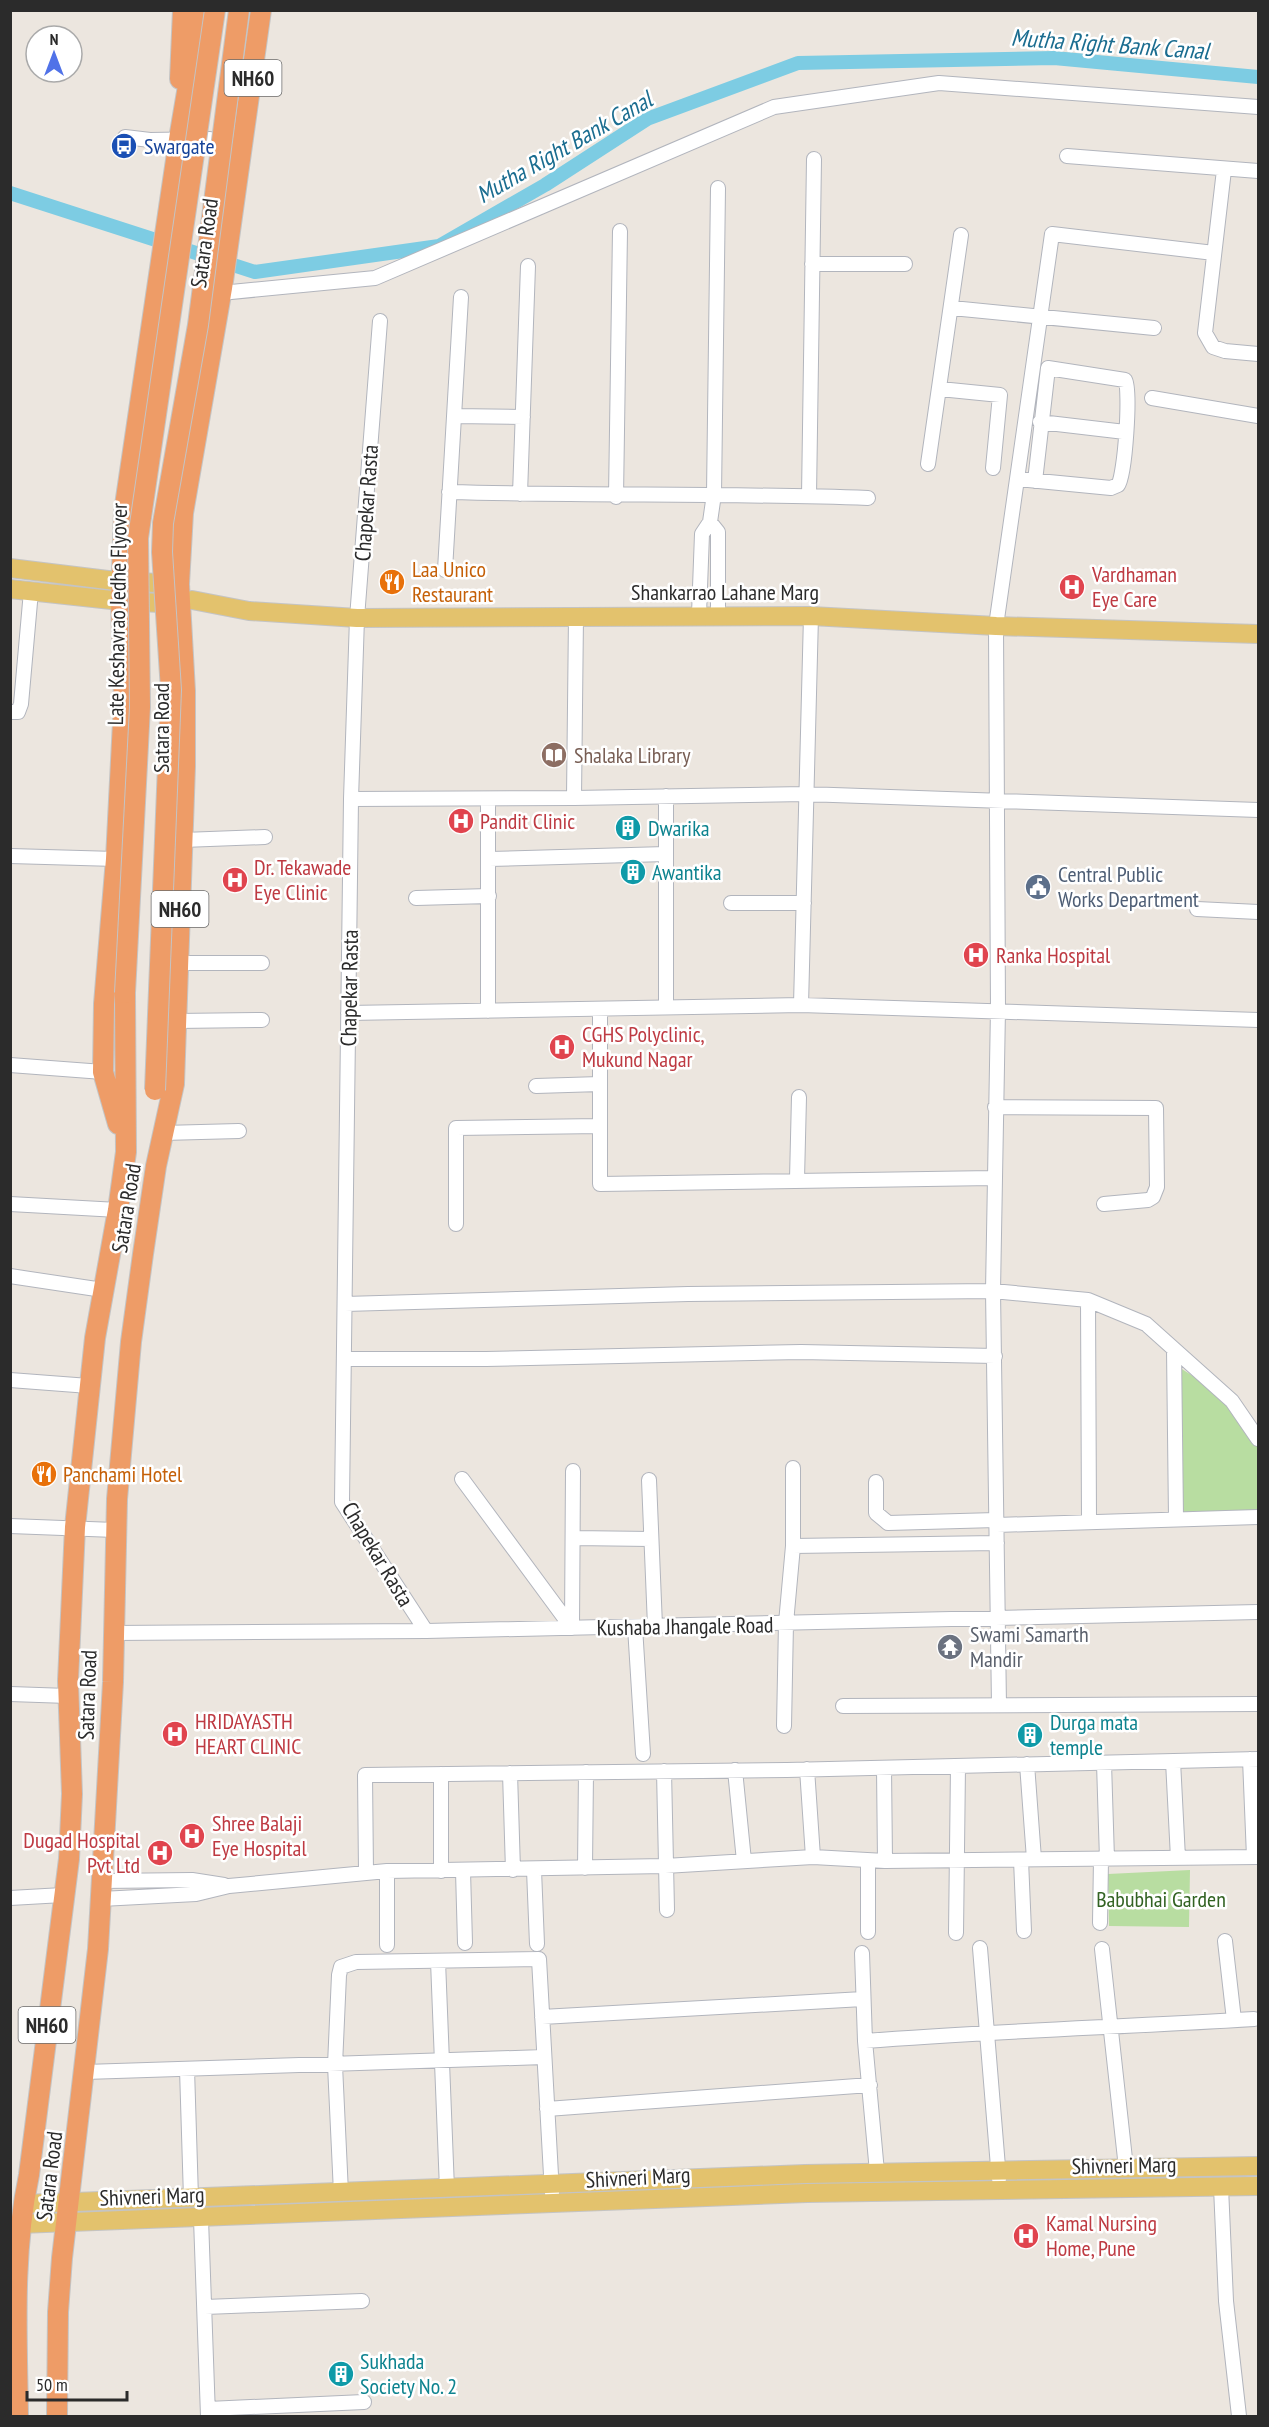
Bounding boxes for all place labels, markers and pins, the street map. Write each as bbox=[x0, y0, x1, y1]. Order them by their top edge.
bus stop icon: Swargate bbox=[109, 131, 139, 161]
place label: Swargate bbox=[144, 132, 215, 160]
place label: Laa Unico Restaurant bbox=[412, 555, 493, 608]
place label: Vardhaman Eye Care bbox=[1091, 560, 1177, 613]
restaurant icon: Laa Unico Restaurant bbox=[377, 567, 407, 597]
hospital icon: Vardhaman Eye Care bbox=[1057, 572, 1087, 602]
library icon: Shalaka Library bbox=[539, 740, 569, 770]
place label: Shalaka Library bbox=[574, 741, 691, 769]
hospital icon: Pandit Clinic bbox=[446, 806, 476, 836]
place label: Pandit Clinic bbox=[480, 807, 575, 835]
building icon: Dwarika bbox=[613, 813, 643, 843]
place label: Dwarika bbox=[648, 814, 709, 842]
place label: Dr. Tekawade Eye Clinic bbox=[254, 853, 351, 906]
building icon: Awantika bbox=[618, 857, 648, 887]
place label: Awantika bbox=[652, 858, 722, 886]
place label: Central Public Works Department bbox=[1058, 860, 1199, 913]
hospital icon: Dr. Tekawade Eye Clinic bbox=[220, 865, 250, 895]
public building icon: Central Public Works Department bbox=[1023, 872, 1053, 902]
hospital icon: Ranka Hospital bbox=[961, 940, 991, 970]
place label: Ranka Hospital bbox=[996, 941, 1111, 969]
place label: CGHS Polyclinic, Mukund Nagar bbox=[582, 1020, 705, 1073]
hospital icon: CGHS Polyclinic, Mukund Nagar bbox=[547, 1032, 577, 1062]
restaurant icon: Panchami Hotel bbox=[29, 1459, 59, 1489]
place label: Panchami Hotel bbox=[63, 1460, 183, 1488]
place label: Swami Samarth Mandir bbox=[970, 1620, 1089, 1673]
temple icon: Swami Samarth Mandir bbox=[935, 1632, 965, 1662]
place label: HRIDAYASTH HEART CLINIC bbox=[195, 1707, 301, 1760]
place label: Durga mata temple bbox=[1050, 1708, 1138, 1761]
hospital icon: HRIDAYASTH HEART CLINIC bbox=[160, 1719, 190, 1749]
building icon: Durga mata temple bbox=[1015, 1720, 1045, 1750]
place label: Shree Balaji Eye Hospital bbox=[212, 1809, 307, 1862]
hospital icon: Shree Balaji Eye Hospital bbox=[177, 1821, 207, 1851]
place label: Dugad Hospital Pvt Ltd bbox=[23, 1826, 141, 1879]
hospital icon: Dugad Hospital Pvt Ltd bbox=[145, 1838, 175, 1868]
place label: Kamal Nursing Home, Pune bbox=[1046, 2209, 1157, 2262]
hospital icon: Kamal Nursing Home, Pune bbox=[1011, 2221, 1041, 2251]
place label: Sukhada Society No. 2 bbox=[360, 2347, 457, 2400]
building icon: Sukhada Society No. 2 bbox=[326, 2359, 356, 2389]

